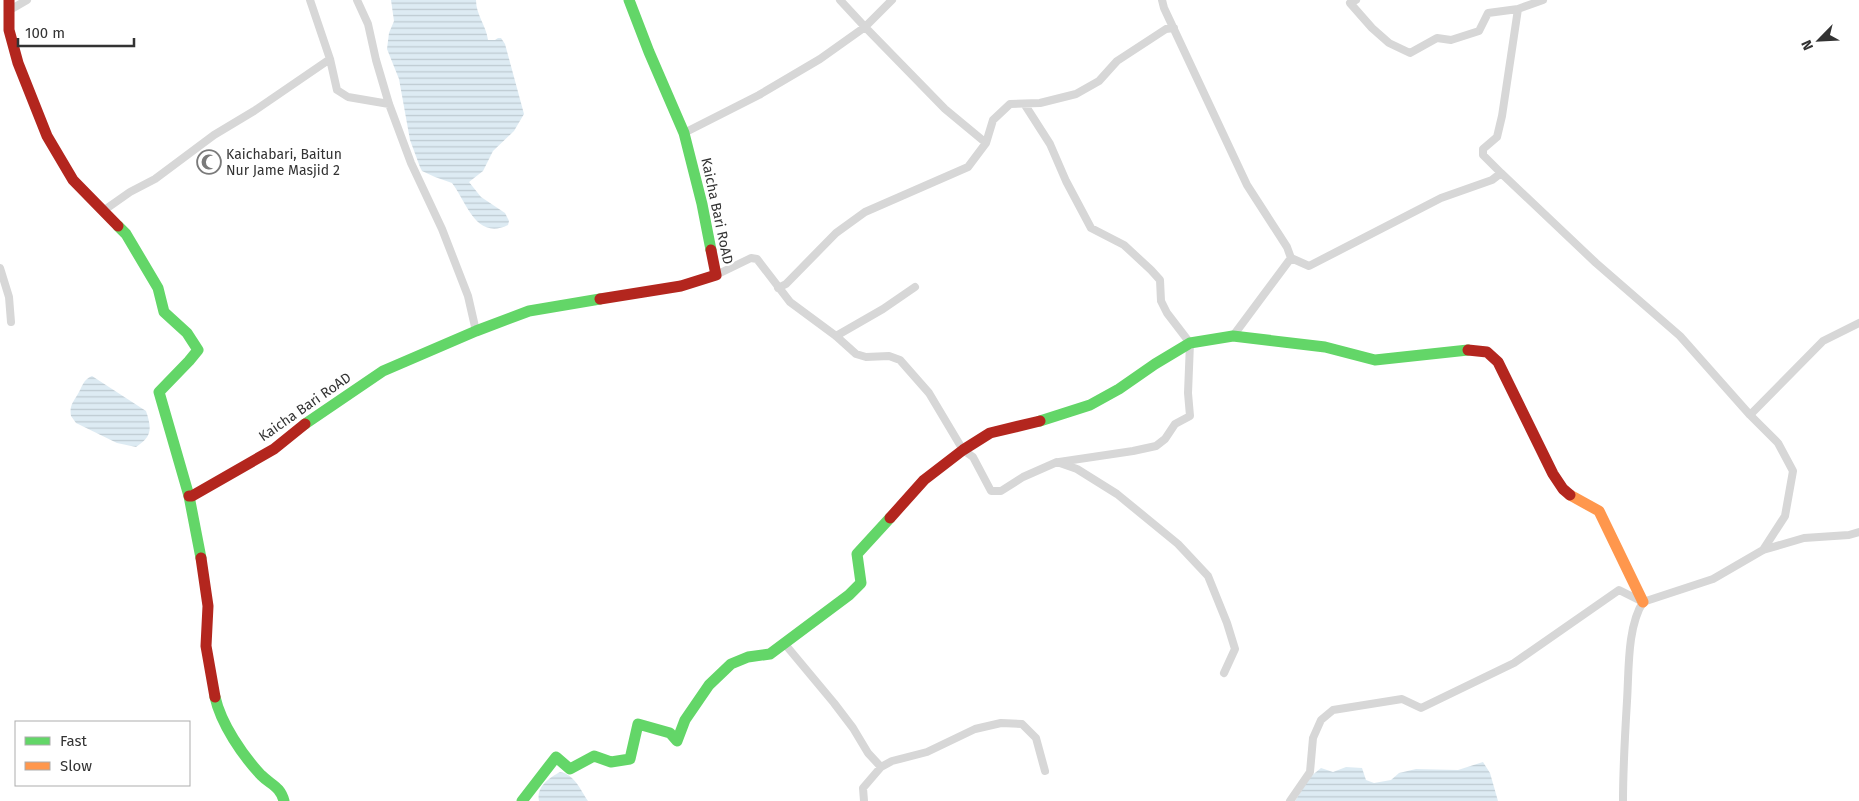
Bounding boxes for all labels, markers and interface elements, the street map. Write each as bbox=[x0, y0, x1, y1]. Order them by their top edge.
scale bar bbox=[18, 15, 134, 47]
north arrow bbox=[1794, 15, 1844, 65]
text: 100 m bbox=[25, 24, 65, 42]
text: N bbox=[1798, 37, 1817, 53]
place label: Kaichabari, Baitun Nur Jame Masjid 2 bbox=[226, 146, 342, 179]
mosque icon: Kaichabari, Baitun Nur Jame Masjid 2 bbox=[196, 149, 222, 175]
street label: Kaicha Bari RoAD bbox=[697, 156, 737, 266]
street label: Kaicha Bari RoAD bbox=[256, 369, 354, 445]
legend bbox=[15, 721, 190, 786]
text: Fast bbox=[60, 732, 87, 750]
text: Slow bbox=[60, 757, 92, 775]

